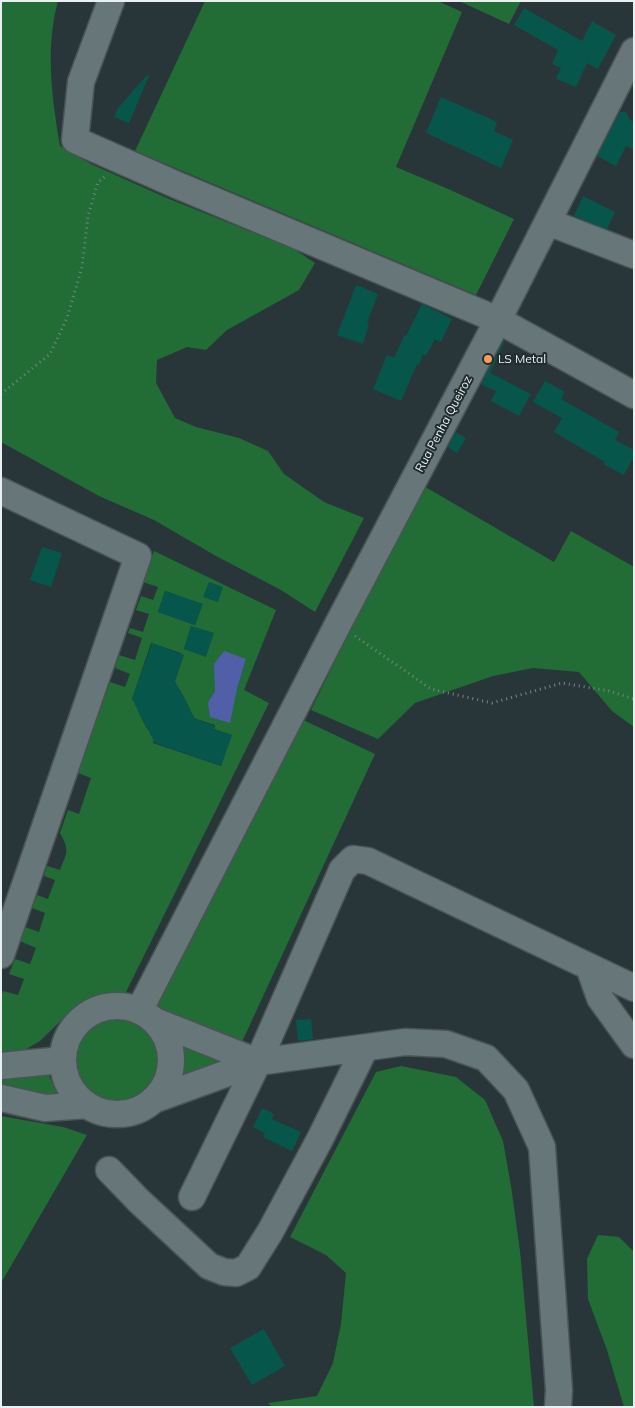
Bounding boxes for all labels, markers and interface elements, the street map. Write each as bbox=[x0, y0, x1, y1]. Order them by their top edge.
place label: LS Metal bbox=[498, 352, 546, 366]
marker: LS Metal bbox=[482, 353, 494, 365]
street label: Rua Penha Queiroz bbox=[413, 373, 475, 475]

